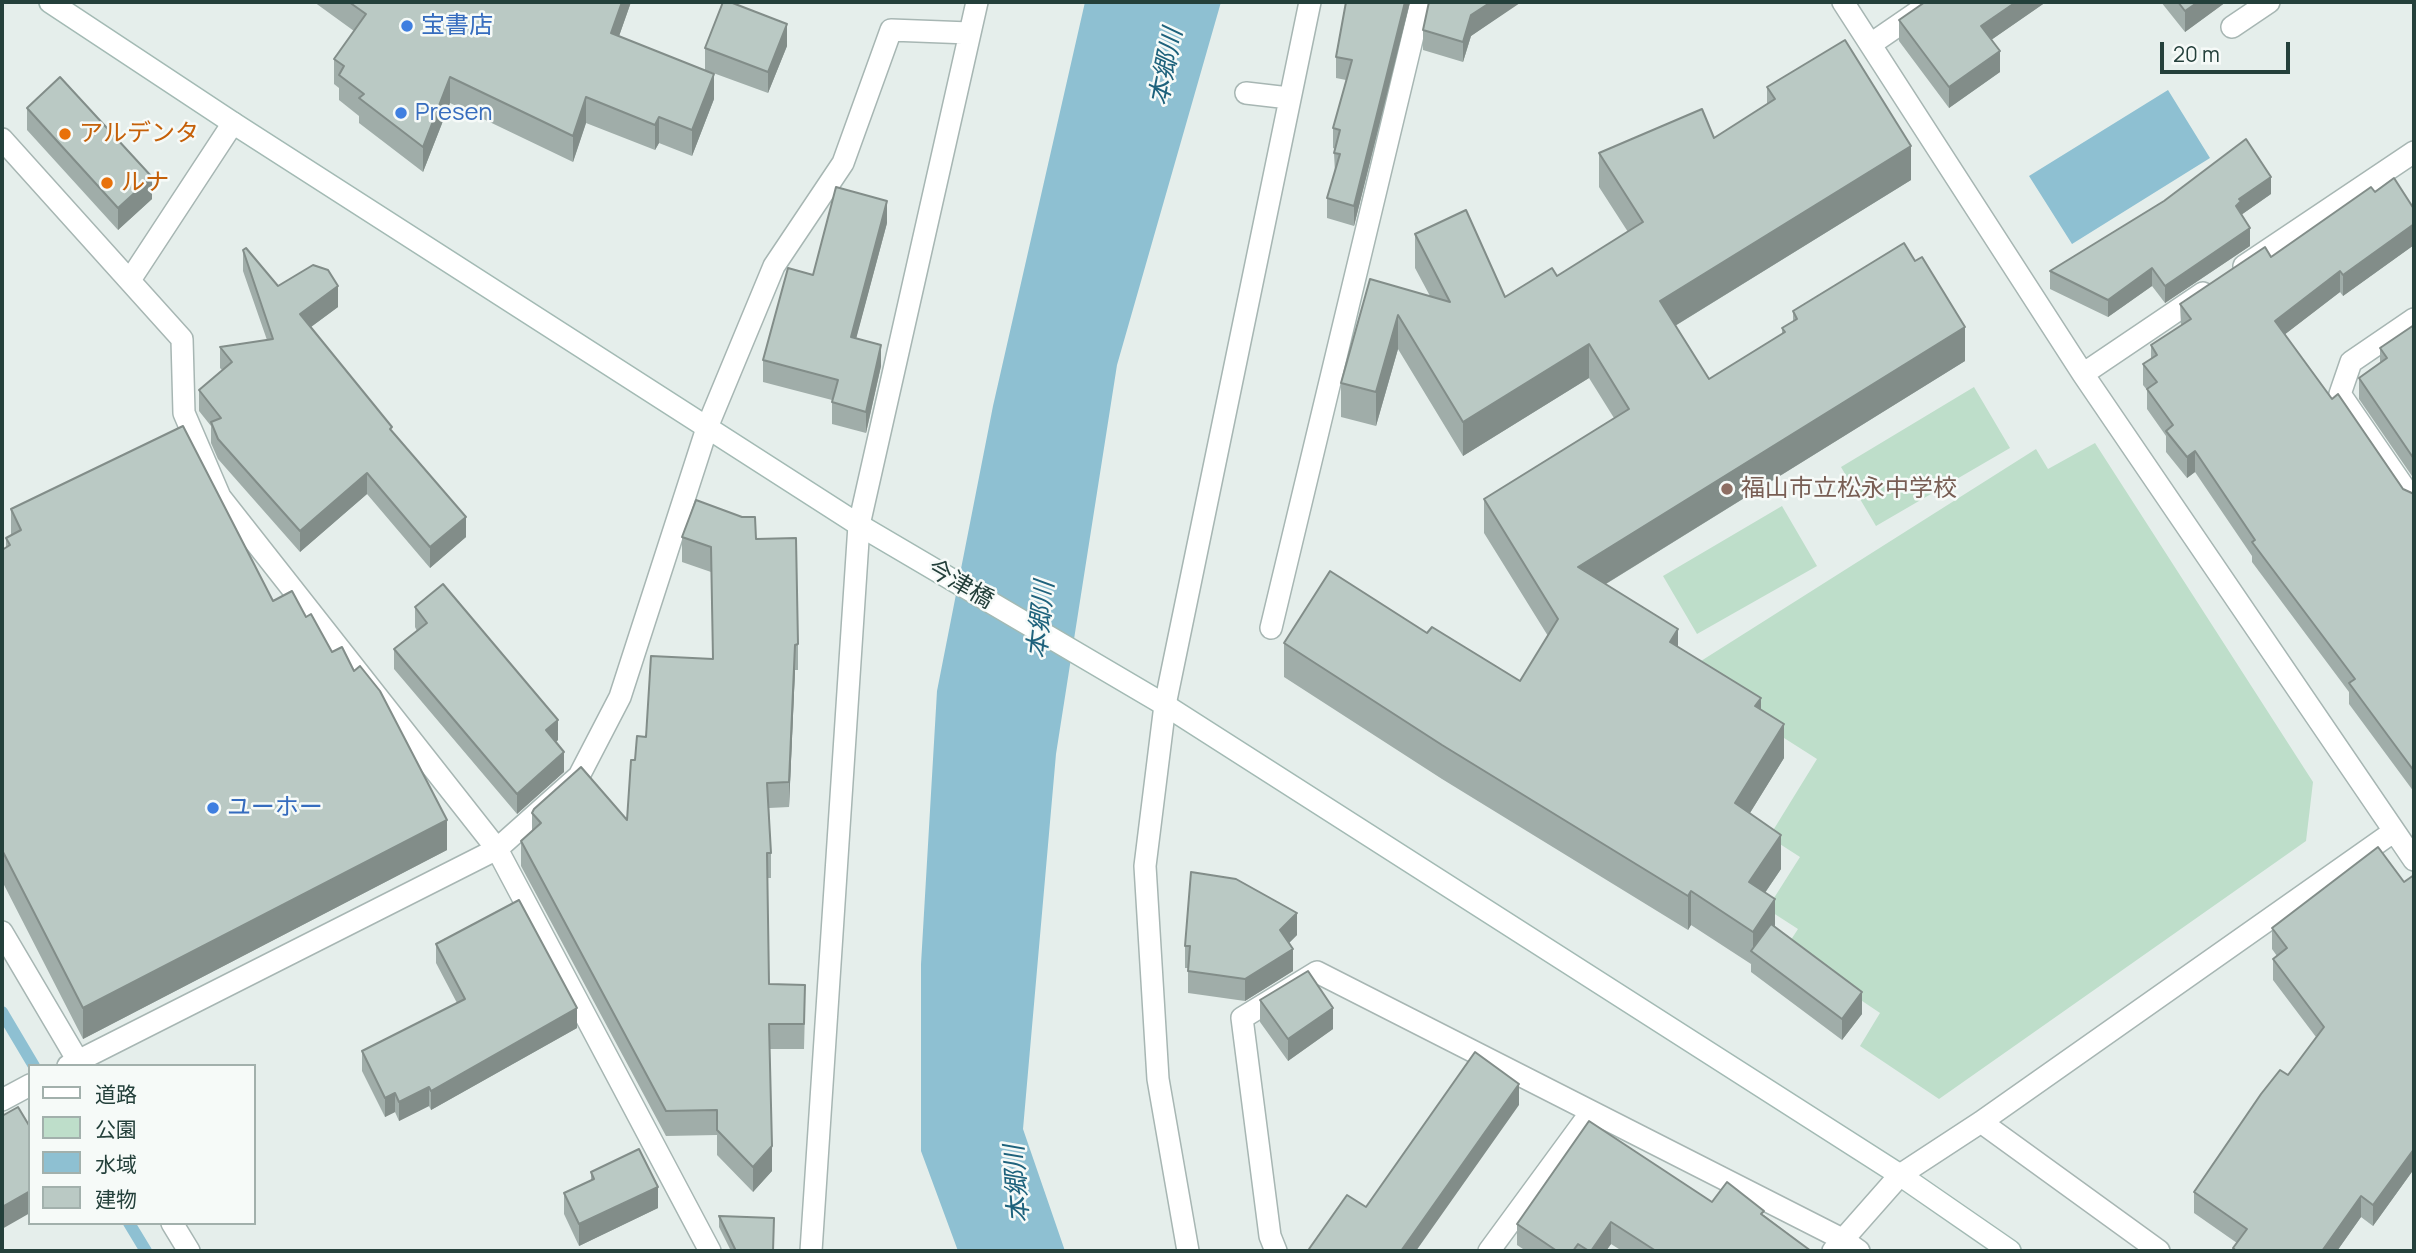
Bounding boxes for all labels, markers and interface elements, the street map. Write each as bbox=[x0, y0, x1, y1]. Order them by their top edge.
place label: 宝書店 bbox=[421, 12, 493, 40]
marker: 宝書店 bbox=[399, 18, 415, 34]
water label: 本郷川 bbox=[1144, 26, 1190, 108]
scale bar bbox=[2164, 28, 2294, 72]
text: 20 m bbox=[2173, 40, 2220, 68]
place label: Presen bbox=[415, 99, 492, 127]
marker: Presen bbox=[393, 105, 409, 121]
place label: アルデンタ bbox=[79, 120, 199, 148]
marker: アルデンタ bbox=[57, 126, 73, 142]
place label: ルナ bbox=[121, 169, 169, 197]
marker: ルナ bbox=[99, 175, 115, 191]
place label: 福山市立松永中学校 bbox=[1741, 475, 1957, 503]
marker: 福山市立松永中学校 bbox=[1719, 481, 1735, 497]
street label: 今津橋 bbox=[922, 555, 998, 615]
water label: 本郷川 bbox=[1022, 580, 1062, 660]
place label: ユーホー bbox=[227, 794, 323, 822]
marker: ユーホー bbox=[205, 800, 221, 816]
legend bbox=[28, 1064, 256, 1225]
text: 道路 bbox=[95, 1080, 137, 1108]
text: 公園 bbox=[95, 1115, 137, 1143]
water label: 本郷川 bbox=[1000, 1144, 1036, 1224]
text: 水域 bbox=[95, 1150, 137, 1178]
text: 建物 bbox=[95, 1185, 137, 1213]

